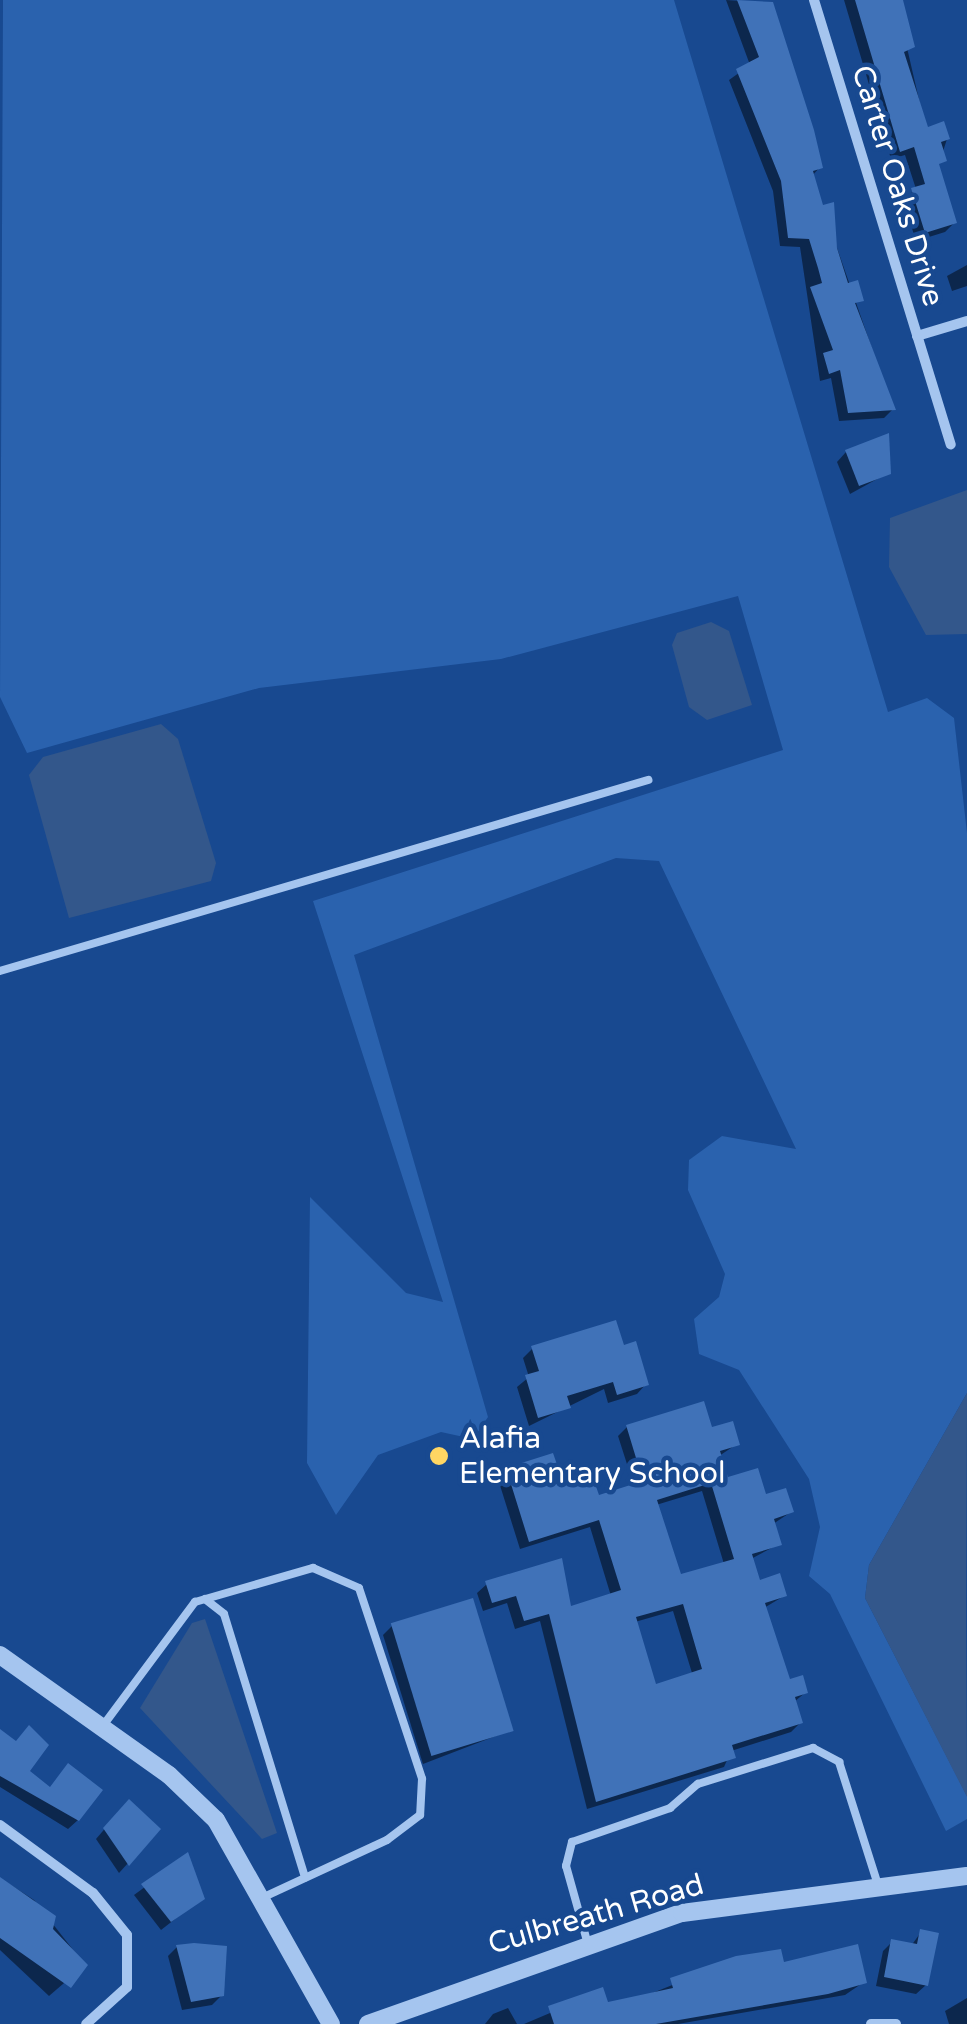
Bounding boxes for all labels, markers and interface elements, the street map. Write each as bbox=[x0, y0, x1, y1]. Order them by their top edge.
street label: Carter Oaks Drive bbox=[843, 61, 951, 311]
place label: Alafia Elementary School bbox=[459, 1421, 725, 1492]
marker: Alafia Elementary School bbox=[428, 1445, 450, 1467]
street label: Culbreath Road bbox=[484, 1867, 708, 1963]

